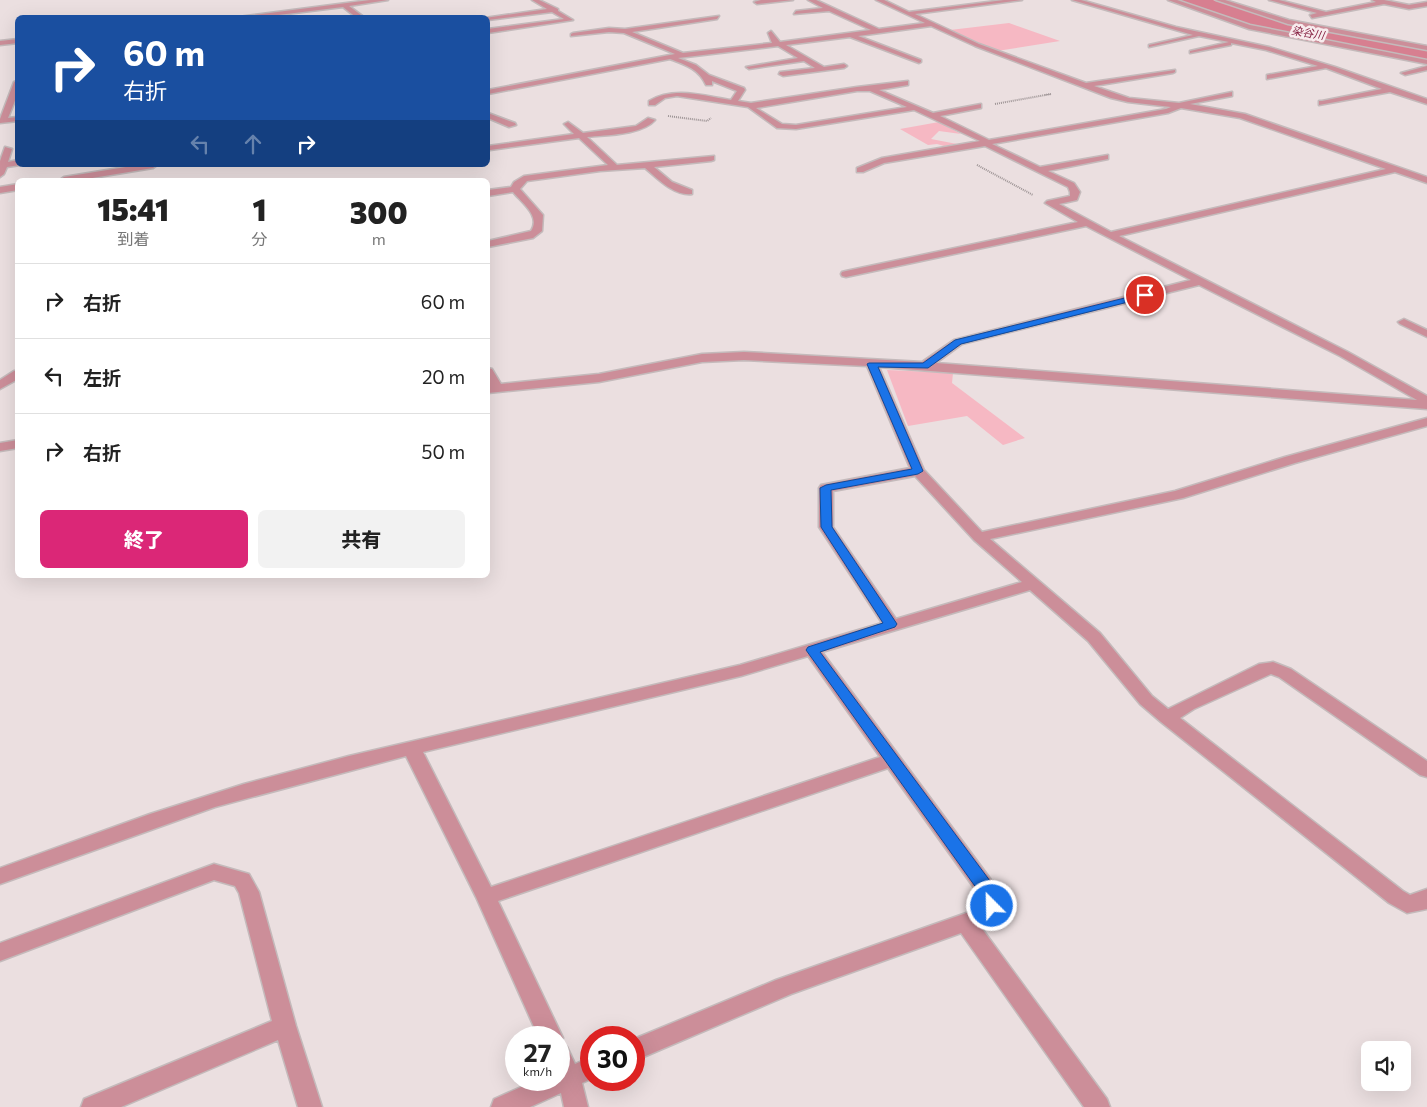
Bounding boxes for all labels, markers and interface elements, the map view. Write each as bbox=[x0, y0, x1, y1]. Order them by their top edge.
water label: 染谷川 bbox=[1291, 24, 1326, 42]
text: 60 m bbox=[123, 30, 205, 73]
icon: right bbox=[40, 35, 105, 100]
text: 右折 bbox=[123, 77, 167, 104]
icon: left bbox=[186, 130, 214, 158]
icon: ahead bbox=[239, 130, 267, 158]
icon: right bbox=[292, 130, 320, 158]
text: 15:41 bbox=[97, 190, 169, 227]
text: 1 bbox=[252, 190, 266, 227]
text: 300 bbox=[350, 193, 408, 230]
text: 到着 bbox=[117, 229, 149, 248]
text: 分 bbox=[251, 229, 267, 248]
text: m bbox=[372, 229, 386, 248]
pin bbox=[1124, 274, 1166, 316]
icon: arrive bbox=[1131, 281, 1159, 309]
icon: right bbox=[40, 287, 68, 315]
text: 60 m bbox=[421, 290, 465, 313]
text: 右折 bbox=[83, 291, 121, 314]
icon: left bbox=[40, 362, 68, 390]
text: 20 m bbox=[422, 365, 465, 388]
text: 左折 bbox=[83, 366, 121, 389]
icon: right bbox=[40, 437, 68, 465]
text: 50 m bbox=[421, 440, 465, 463]
text: 右折 bbox=[83, 441, 121, 464]
button: 終了 bbox=[40, 510, 248, 568]
button: 共有 bbox=[258, 510, 465, 568]
position arrow bbox=[965, 879, 1017, 931]
speed limit sign: 30 bbox=[580, 1026, 645, 1091]
text: 27 bbox=[524, 1037, 551, 1067]
map controls bbox=[1361, 1041, 1411, 1091]
button: sound bbox=[1361, 1041, 1411, 1091]
text: km/h bbox=[523, 1064, 552, 1078]

